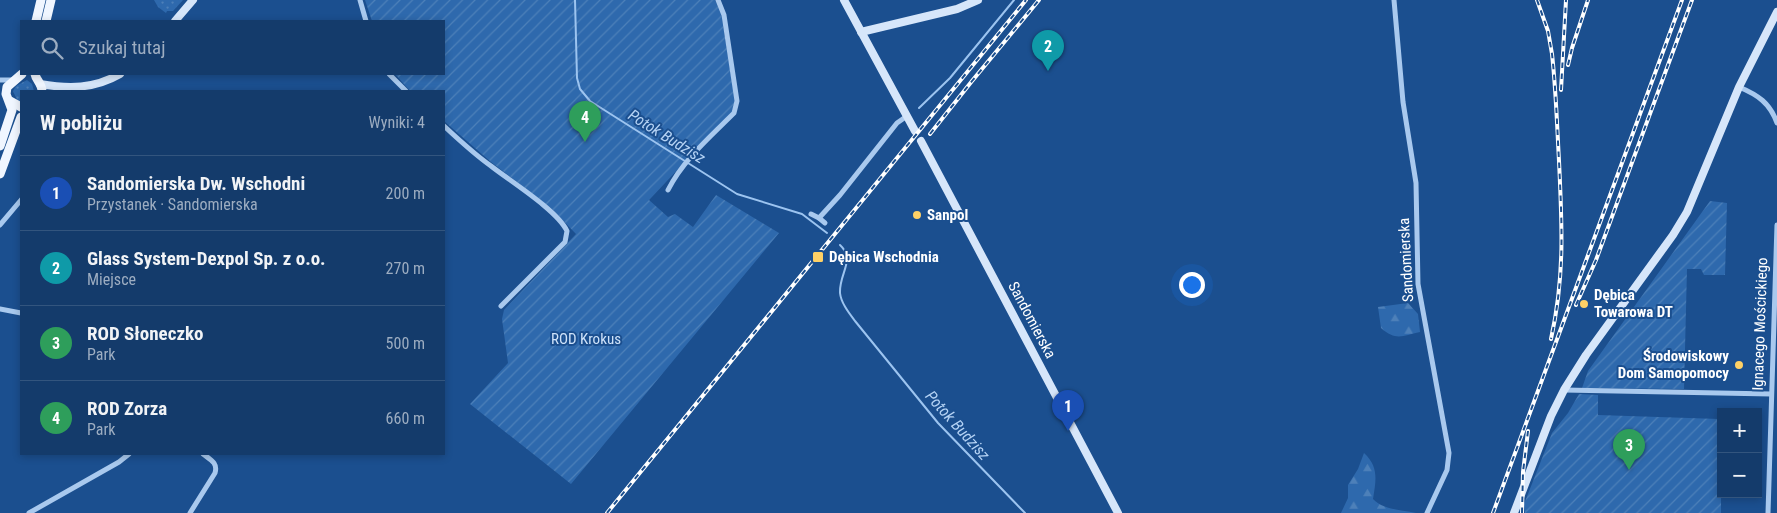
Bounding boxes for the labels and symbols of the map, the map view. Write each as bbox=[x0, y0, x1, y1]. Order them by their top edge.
pin: 2 bbox=[1032, 30, 1064, 71]
pin: 4 bbox=[569, 101, 601, 142]
water label: Potok Budzisz bbox=[625, 105, 709, 168]
place label: Sanpol bbox=[927, 206, 968, 224]
marker: Sanpol bbox=[911, 209, 923, 221]
street label: Sandomierska bbox=[1395, 217, 1417, 303]
place label: Dębica Wschodnia bbox=[829, 248, 939, 266]
marker: Dębica Wschodnia bbox=[811, 250, 825, 264]
street label: Ignacego Mościckiego bbox=[1749, 257, 1771, 391]
your location bbox=[1179, 272, 1205, 298]
street label: Sandomierska bbox=[1004, 279, 1060, 361]
place label: Dębica Towarowa DT bbox=[1594, 286, 1673, 321]
marker: Dębica Towarowa DT bbox=[1578, 298, 1590, 310]
park label: ROD Krokus bbox=[551, 330, 621, 348]
place label: Środowiskowy Dom Samopomocy bbox=[1618, 347, 1729, 382]
marker: Środowiskowy Dom Samopomocy bbox=[1733, 359, 1745, 371]
water label: Potok Budzisz bbox=[921, 387, 994, 464]
pin: 1 bbox=[1052, 390, 1084, 431]
pin: 3 bbox=[1613, 429, 1645, 470]

